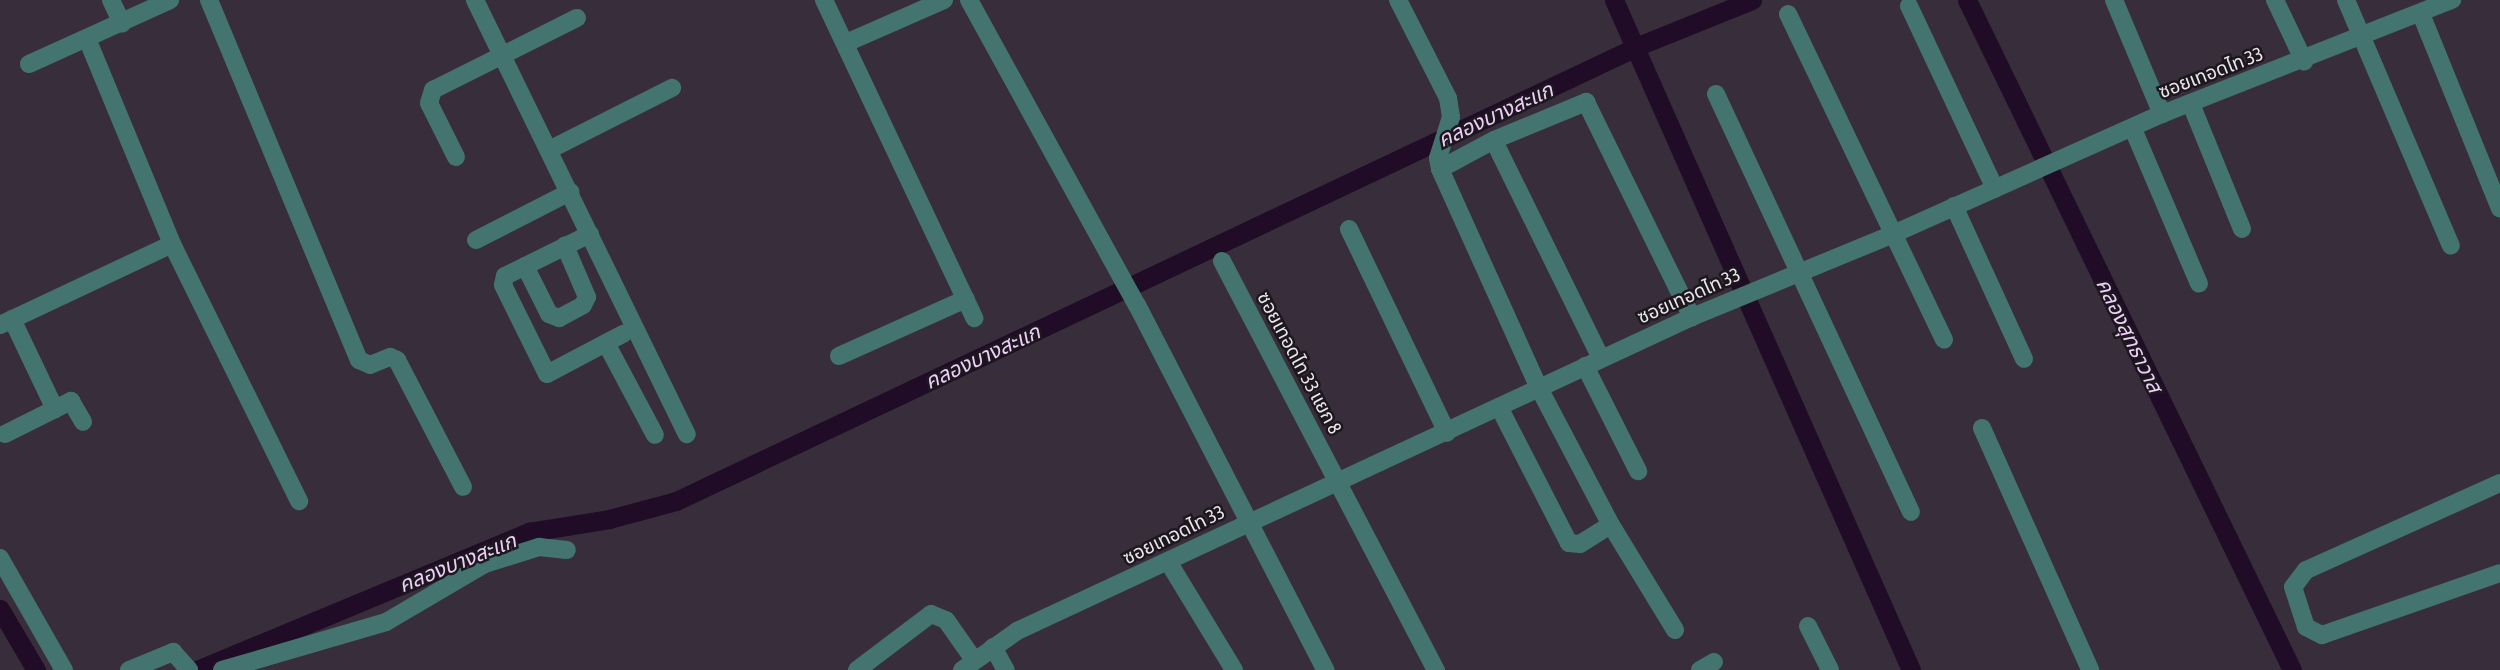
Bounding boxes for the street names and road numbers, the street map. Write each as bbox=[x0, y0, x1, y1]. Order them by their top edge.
street label: ซอยเทอดไท 33 bbox=[2155, 43, 2267, 103]
street label: ซอยเทอดไท 33 bbox=[1634, 263, 1744, 329]
street label: ซอยเทอดไท 33 แยก 8 bbox=[1252, 288, 1346, 438]
street label: ซอยเทอดไท 33 bbox=[1119, 501, 1229, 569]

